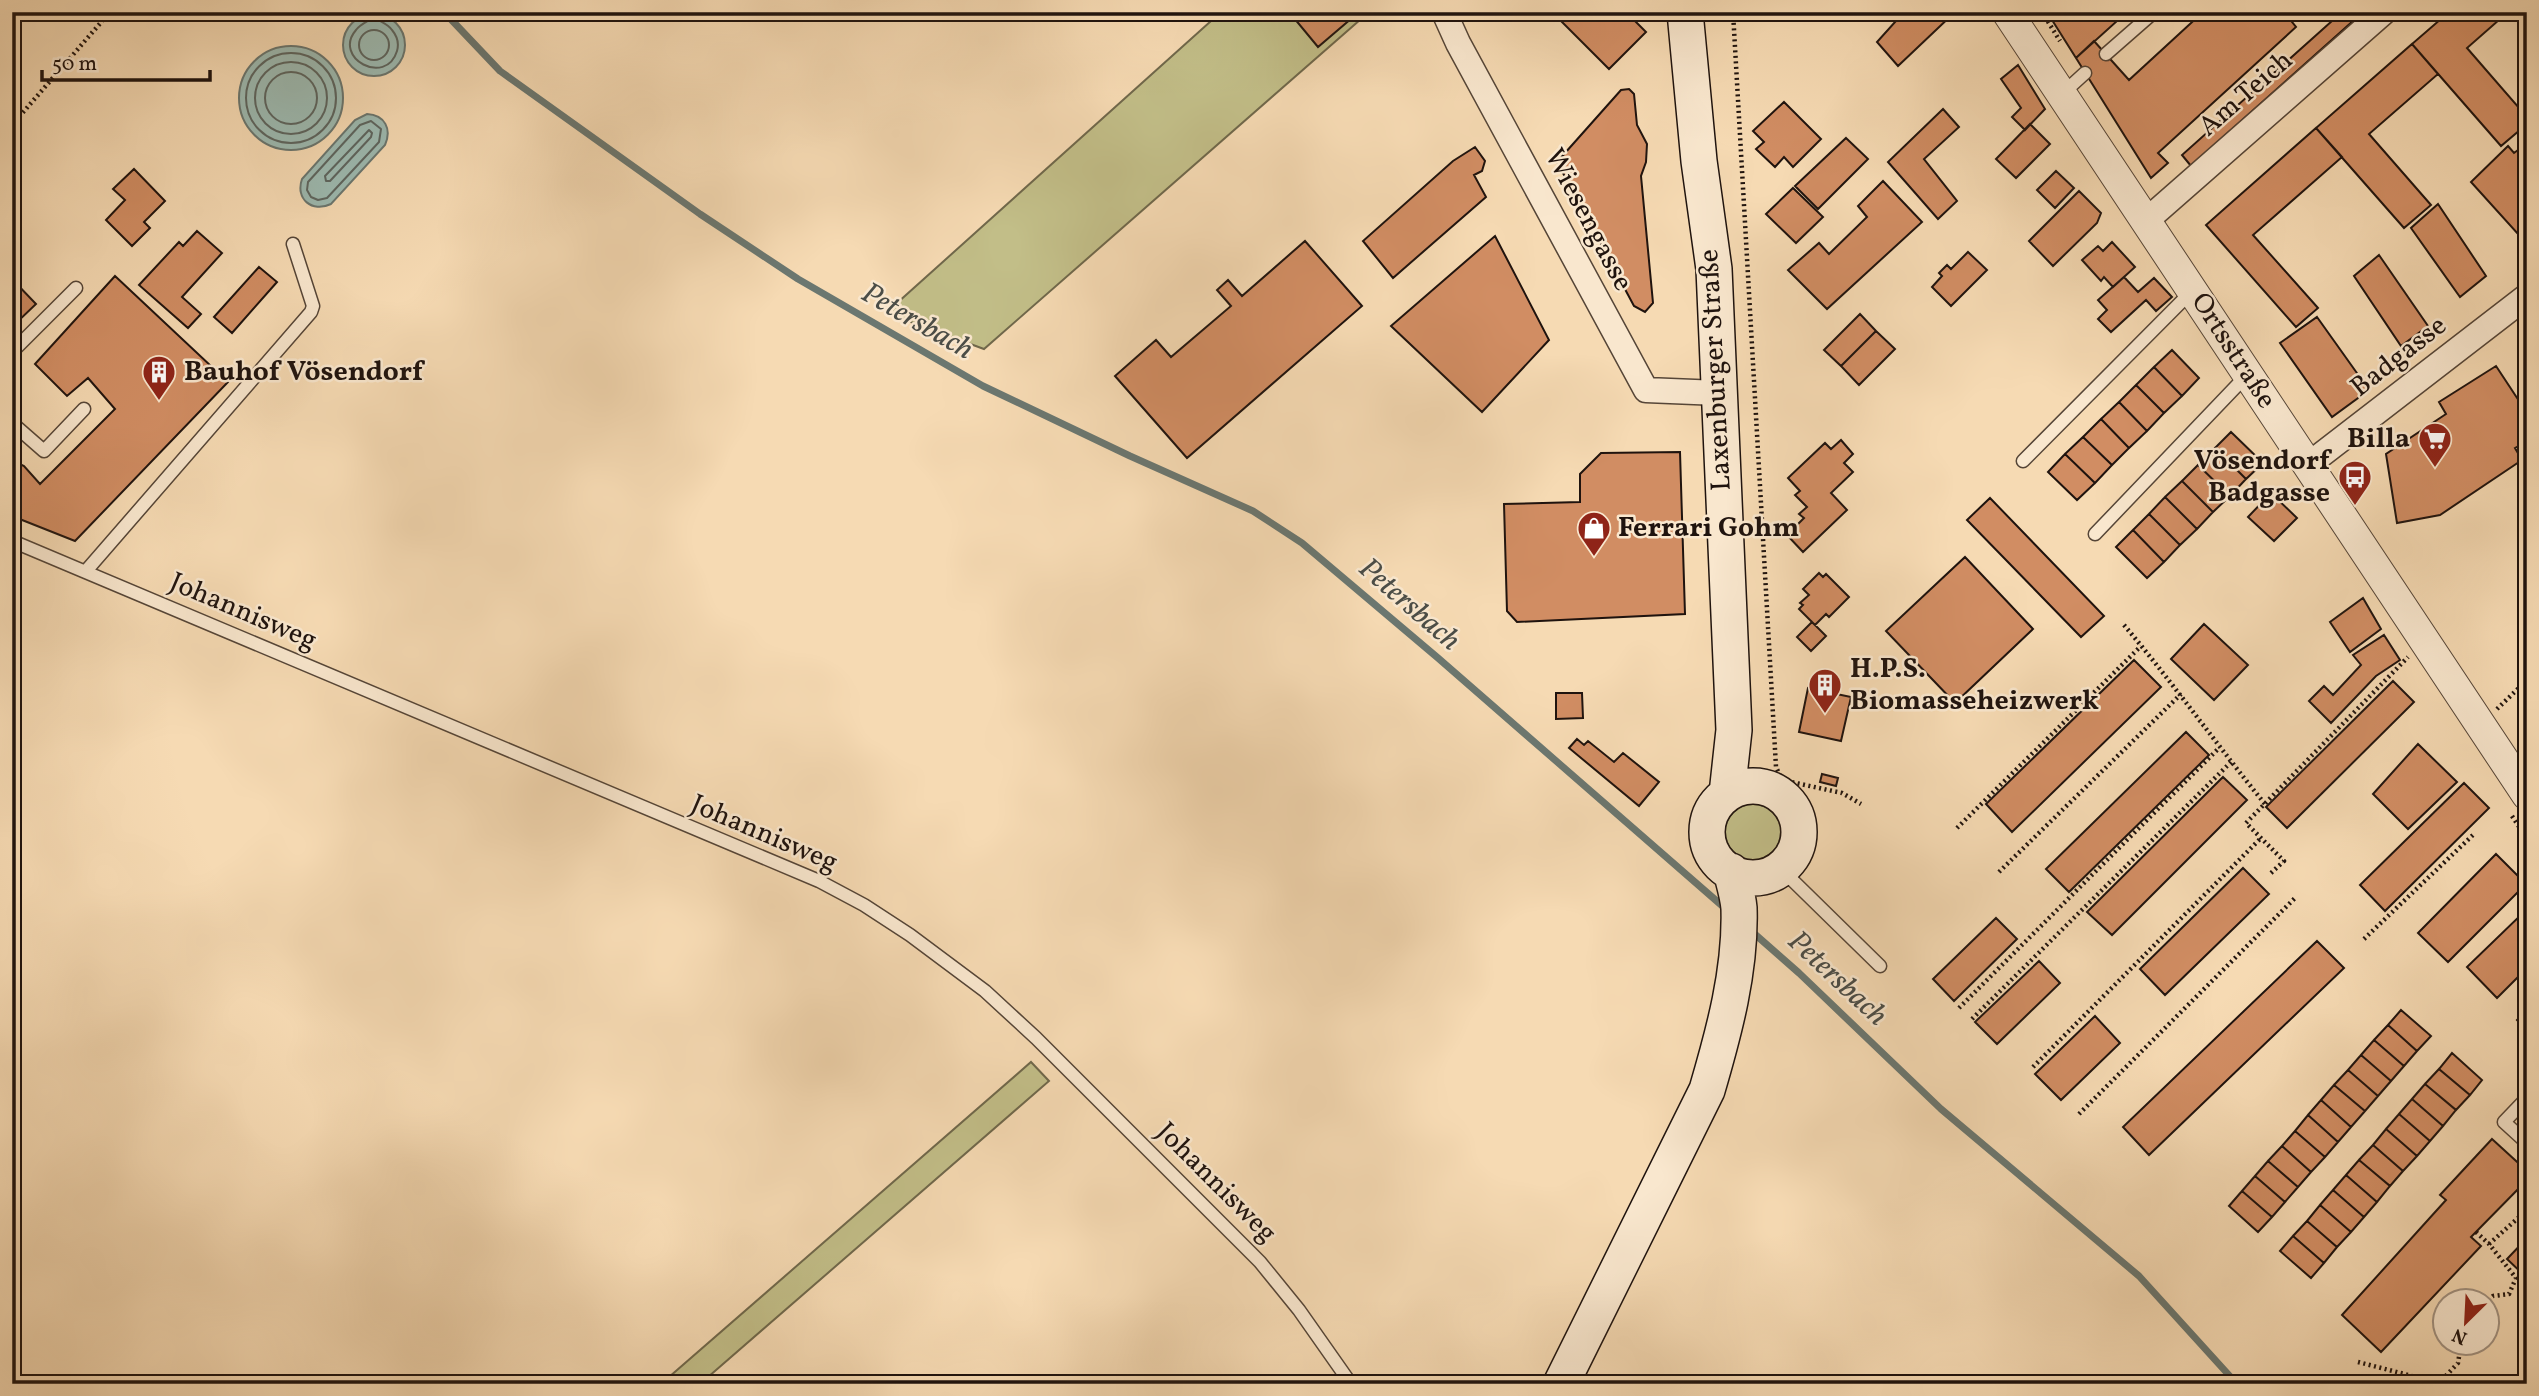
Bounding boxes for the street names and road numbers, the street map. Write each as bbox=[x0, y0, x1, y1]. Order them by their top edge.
street label: Am Teich bbox=[2190, 42, 2302, 146]
street label: Wiesengasse bbox=[1534, 142, 1642, 298]
street label: Laxenburger Straße bbox=[1690, 248, 1742, 492]
street label: Ortsstraße bbox=[2181, 285, 2285, 417]
street label: Badgasse bbox=[2343, 307, 2455, 407]
street label: Johannisweg bbox=[163, 563, 323, 661]
street label: Johannisweg bbox=[684, 785, 844, 883]
street label: Johannisweg bbox=[1147, 1114, 1285, 1252]

